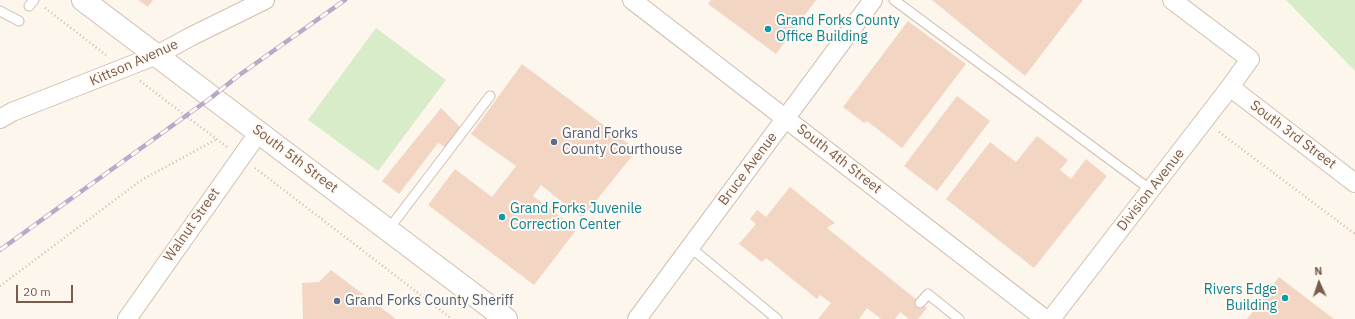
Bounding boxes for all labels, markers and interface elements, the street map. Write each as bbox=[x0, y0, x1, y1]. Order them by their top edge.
place label: Grand Forks County Office Building bbox=[776, 13, 900, 46]
marker: Grand Forks County Office Building bbox=[763, 24, 773, 34]
street label: Kittson Avenue bbox=[87, 36, 181, 90]
street label: South 3rd Street bbox=[1247, 97, 1339, 173]
street label: South 5th Street bbox=[249, 121, 341, 197]
street label: South 4th Street bbox=[793, 121, 885, 197]
place label: Grand Forks County Courthouse bbox=[562, 126, 682, 158]
street label: Bruce Avenue bbox=[715, 129, 781, 209]
marker: Grand Forks County Courthouse bbox=[549, 137, 559, 147]
street label: Division Avenue bbox=[1114, 146, 1188, 234]
street label: Walnut Street bbox=[160, 185, 224, 265]
place label: Grand Forks Juvenile Correction Center bbox=[510, 201, 642, 234]
marker: Grand Forks Juvenile Correction Center bbox=[497, 212, 507, 222]
north arrow bbox=[1299, 263, 1339, 303]
text: N bbox=[1314, 264, 1323, 278]
scale bar bbox=[18, 277, 75, 303]
place label: Rivers Edge Building bbox=[1204, 282, 1277, 314]
text: 20 m bbox=[23, 284, 51, 299]
place label: Grand Forks County Sheriff bbox=[345, 293, 514, 309]
marker: Rivers Edge Building bbox=[1280, 293, 1290, 303]
marker: Grand Forks County Sheriff bbox=[332, 296, 342, 306]

